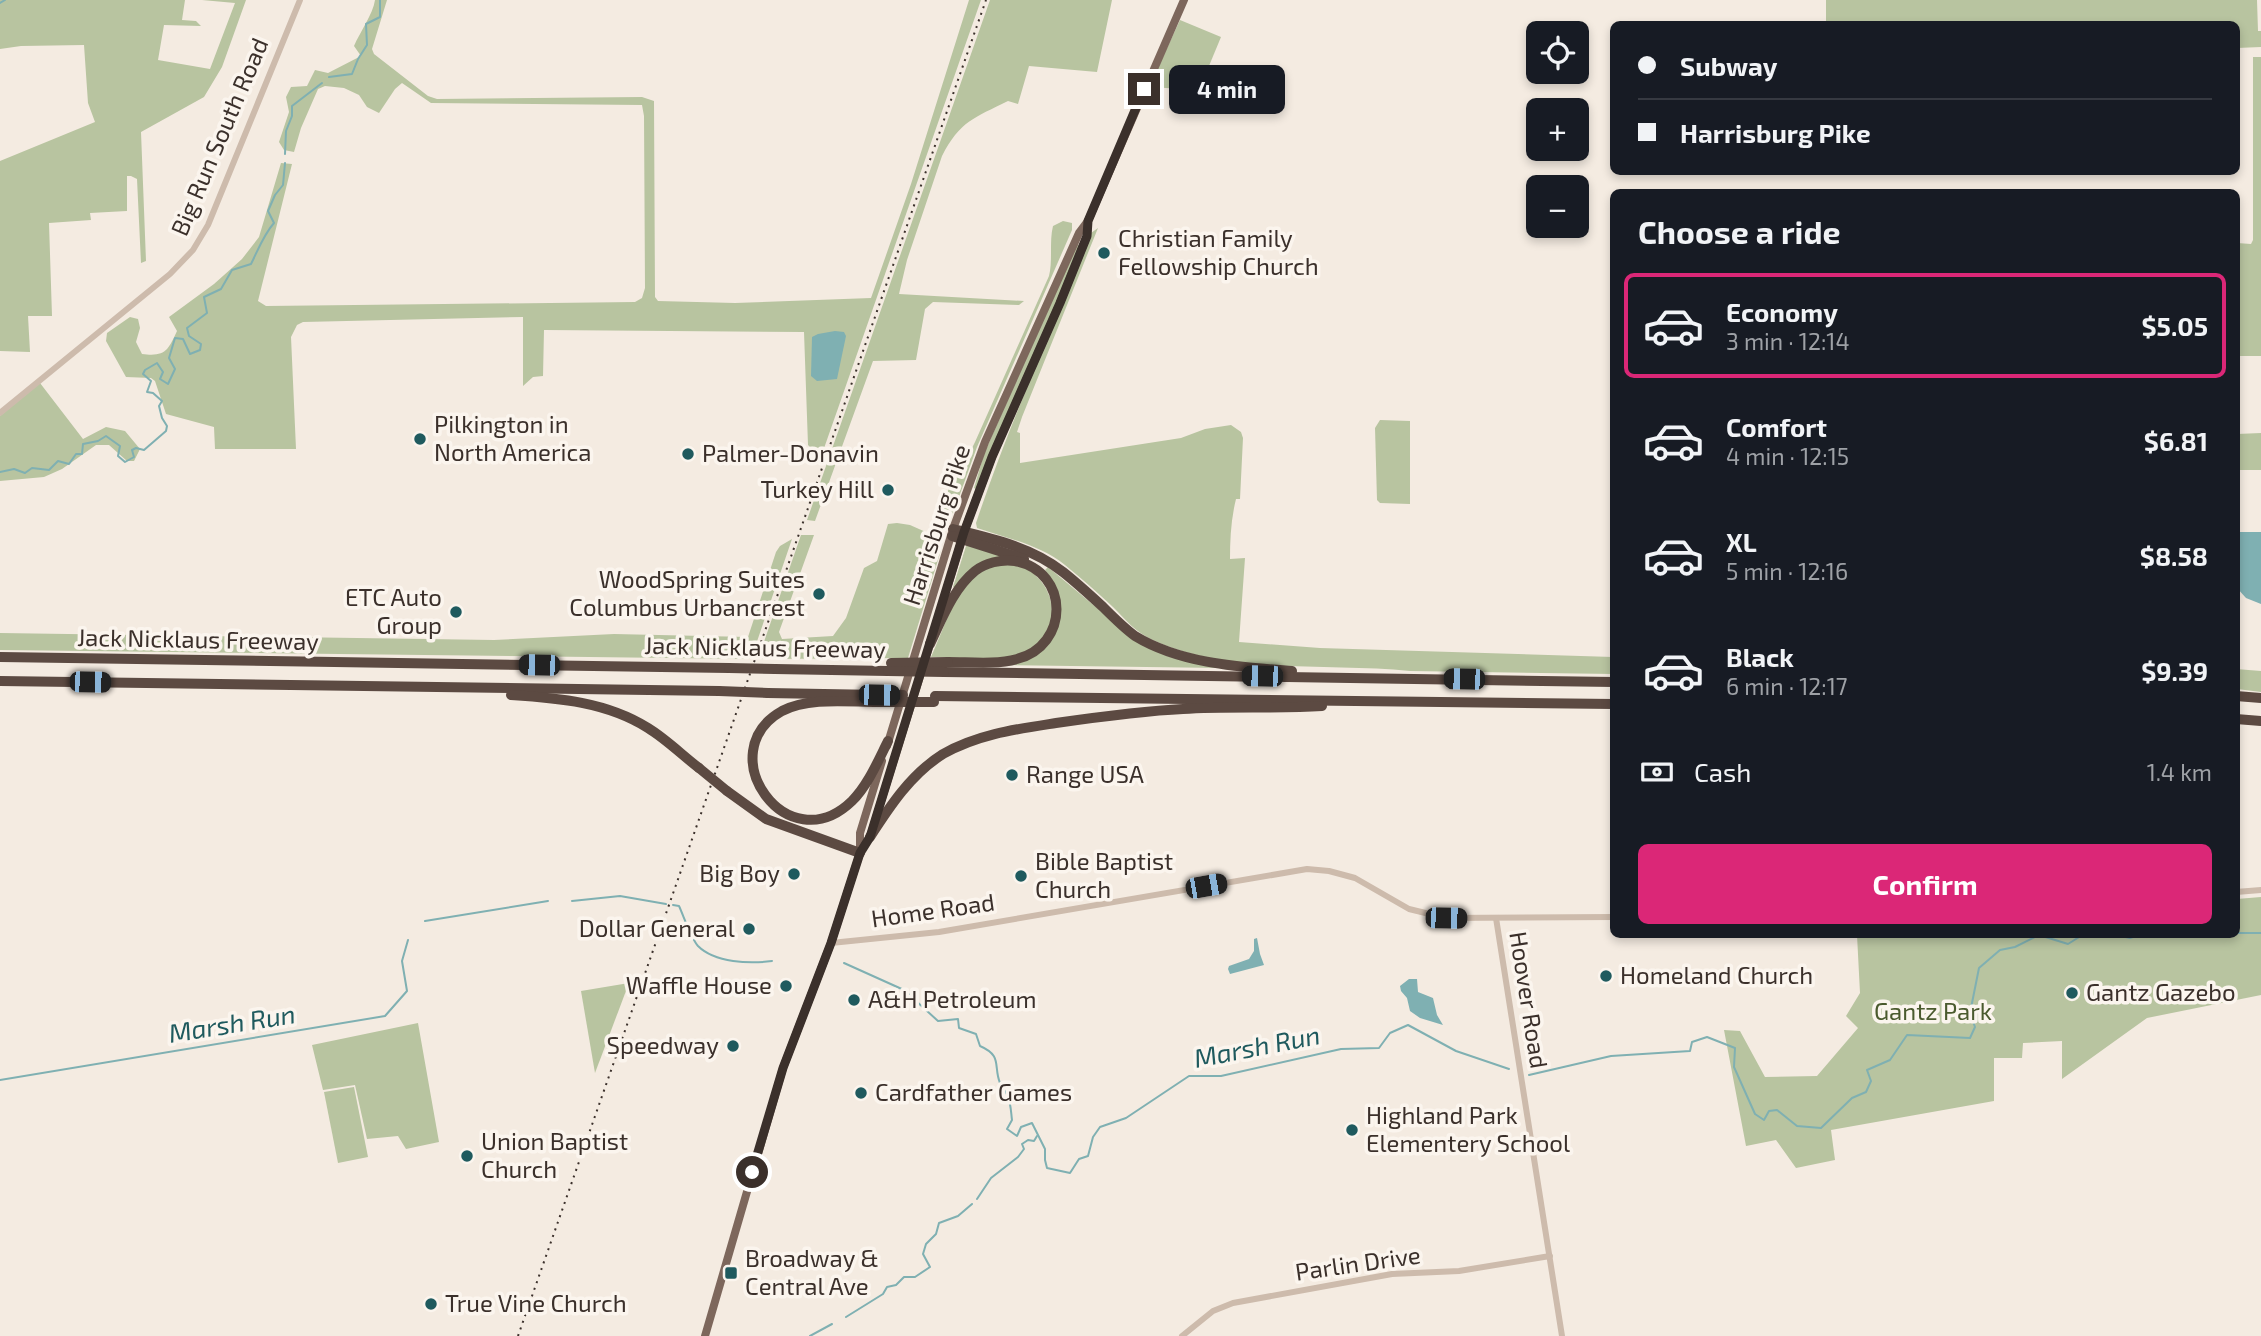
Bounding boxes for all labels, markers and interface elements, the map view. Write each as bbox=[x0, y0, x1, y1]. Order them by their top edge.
map controls bbox=[1526, 21, 1589, 238]
button: locate bbox=[1526, 21, 1589, 84]
street label: Big Run South Road bbox=[164, 33, 273, 240]
text: Subway bbox=[1680, 50, 1777, 81]
callout: 4 min bbox=[1168, 64, 1284, 114]
route end bbox=[1128, 73, 1160, 105]
text: 4 min bbox=[1197, 75, 1257, 103]
button: + bbox=[1526, 98, 1589, 161]
text: Harrisburg Pike bbox=[1680, 117, 1871, 148]
button: − bbox=[1526, 175, 1589, 238]
text: Choose a ride bbox=[1638, 212, 1841, 250]
place label: Christian Family Fellowship Church bbox=[1118, 223, 1319, 280]
marker: Christian Family Fellowship Church bbox=[1096, 245, 1112, 261]
icon: car bbox=[1642, 294, 1705, 357]
text: Economy bbox=[1726, 296, 1838, 327]
text: $5.05 bbox=[2141, 310, 2208, 341]
text: 3 min · 12:14 bbox=[1726, 327, 1850, 355]
place label: Pilkington in North America bbox=[434, 409, 591, 466]
icon: car bbox=[1642, 409, 1705, 472]
text: Comfort bbox=[1726, 411, 1827, 442]
text: $6.81 bbox=[2144, 425, 2208, 456]
marker: Pilkington in North America bbox=[412, 431, 428, 447]
place label: Palmer-Donavin bbox=[702, 438, 879, 467]
street label: Harrisburg Pike bbox=[896, 441, 975, 608]
text: 4 min · 12:15 bbox=[1726, 442, 1849, 470]
marker: Palmer-Donavin bbox=[680, 446, 696, 462]
place label: Turkey Hill bbox=[760, 474, 874, 503]
marker: Turkey Hill bbox=[880, 482, 896, 498]
icon: car bbox=[1642, 524, 1705, 587]
text: XL bbox=[1726, 526, 1757, 557]
text: $8.58 bbox=[2140, 540, 2208, 571]
text: 5 min · 12:16 bbox=[1726, 557, 1848, 585]
place label: WoodSpring Suites Columbus Urbancrest bbox=[569, 564, 805, 621]
place label: ETC Auto Group bbox=[345, 582, 442, 639]
marker: WoodSpring Suites Columbus Urbancrest bbox=[811, 586, 827, 602]
marker: ETC Auto Group bbox=[448, 604, 464, 620]
street label: Jack Nicklaus Freeway bbox=[77, 622, 320, 655]
street label: Jack Nicklaus Freeway bbox=[644, 630, 887, 663]
icon: car bbox=[1642, 639, 1705, 702]
text: Black bbox=[1726, 641, 1794, 672]
car bbox=[518, 654, 561, 676]
text: $9.39 bbox=[2141, 655, 2208, 686]
car bbox=[1241, 665, 1284, 687]
car bbox=[1443, 668, 1486, 690]
car bbox=[69, 671, 112, 693]
text: 6 min · 12:17 bbox=[1726, 672, 1848, 700]
car bbox=[858, 684, 901, 706]
icon: cash bbox=[1638, 753, 1676, 791]
text: Cash bbox=[1694, 756, 1751, 787]
text: 1.4 km bbox=[2147, 758, 2212, 786]
place label: Range USA bbox=[1026, 759, 1144, 788]
marker: Range USA bbox=[1004, 767, 1020, 783]
button: Confirm bbox=[1638, 844, 2212, 924]
place label: Bible Baptist Church bbox=[1035, 846, 1173, 903]
place label: Big Boy bbox=[699, 858, 780, 887]
marker: Big Boy bbox=[786, 866, 802, 882]
marker: Bible Baptist Church bbox=[1013, 868, 1029, 884]
car bbox=[1184, 872, 1229, 900]
street label: Home Road bbox=[869, 887, 996, 933]
car bbox=[1425, 907, 1468, 929]
place label: Dollar General bbox=[579, 913, 735, 942]
marker: Dollar General bbox=[741, 921, 757, 937]
street label: Hoover Road bbox=[1504, 929, 1555, 1070]
place label: Homeland Church bbox=[1620, 960, 1813, 989]
marker: Homeland Church bbox=[1598, 968, 1614, 984]
place label: Waffle House bbox=[626, 970, 772, 999]
place label: Gantz Gazebo bbox=[2086, 977, 2236, 1006]
marker: Waffle House bbox=[778, 978, 794, 994]
place label: A&H Petroleum bbox=[868, 984, 1037, 1013]
marker: Gantz Gazebo bbox=[2064, 985, 2080, 1001]
marker: A&H Petroleum bbox=[846, 992, 862, 1008]
park label: Gantz Park bbox=[1874, 996, 1992, 1025]
water label: Marsh Run bbox=[166, 997, 297, 1048]
water label: Marsh Run bbox=[1191, 1018, 1322, 1073]
place label: Speedway bbox=[607, 1030, 719, 1059]
marker: Speedway bbox=[725, 1038, 741, 1054]
place label: Cardfather Games bbox=[875, 1077, 1072, 1106]
marker: Cardfather Games bbox=[853, 1085, 869, 1101]
place label: Highland Park Elementery School bbox=[1366, 1100, 1570, 1157]
marker: Highland Park Elementery School bbox=[1344, 1122, 1360, 1138]
place label: Union Baptist Church bbox=[481, 1126, 628, 1183]
marker: Union Baptist Church bbox=[459, 1148, 475, 1164]
route start bbox=[736, 1156, 768, 1188]
street label: Parlin Drive bbox=[1293, 1239, 1422, 1286]
place label: Broadway & Central Ave bbox=[745, 1243, 879, 1300]
marker: Broadway & Central Ave bbox=[723, 1265, 739, 1281]
place label: True Vine Church bbox=[445, 1288, 627, 1317]
marker: True Vine Church bbox=[423, 1296, 439, 1312]

